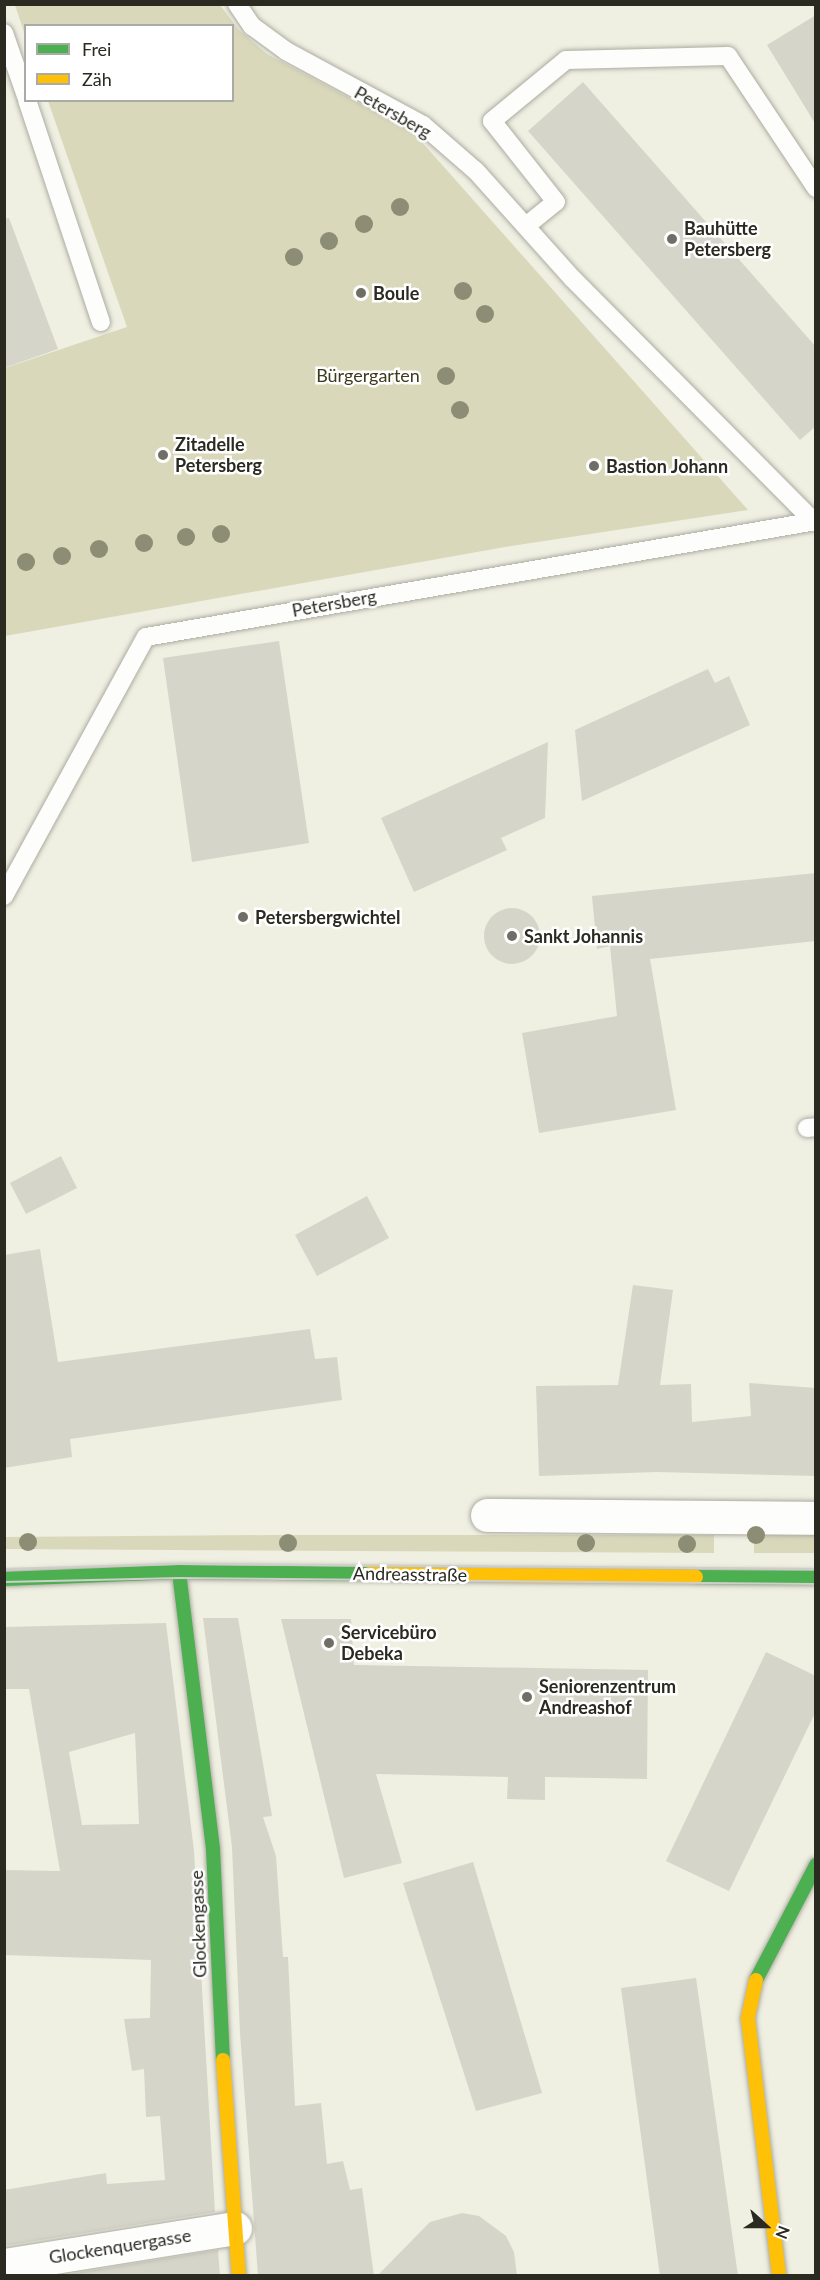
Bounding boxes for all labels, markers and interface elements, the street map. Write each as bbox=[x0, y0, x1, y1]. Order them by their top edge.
legend bbox=[24, 24, 234, 102]
text: Frei bbox=[82, 38, 111, 60]
text: Zäh bbox=[82, 68, 112, 90]
street label: Petersberg bbox=[351, 81, 435, 143]
place label: Bauhütte Petersberg bbox=[684, 218, 771, 260]
marker: Bauhütte Petersberg bbox=[665, 232, 679, 246]
place label: Boule bbox=[373, 282, 419, 304]
marker: Boule bbox=[354, 286, 368, 300]
park label: Bürgergarten bbox=[316, 364, 420, 386]
place label: Zitadelle Petersberg bbox=[175, 434, 262, 476]
marker: Zitadelle Petersberg bbox=[156, 448, 170, 462]
place label: Bastion Johann bbox=[606, 455, 729, 477]
marker: Bastion Johann bbox=[587, 459, 601, 473]
street label: Petersberg bbox=[290, 585, 378, 621]
place label: Petersbergwichtel bbox=[255, 906, 400, 928]
marker: Petersbergwichtel bbox=[236, 910, 250, 924]
place label: Sankt Johannis bbox=[524, 925, 644, 947]
marker: Sankt Johannis bbox=[505, 929, 519, 943]
street label: Andreasstraße bbox=[353, 1562, 467, 1586]
place label: Servicebüro Debeka bbox=[341, 1622, 437, 1664]
marker: Servicebüro Debeka bbox=[322, 1636, 336, 1650]
place label: Seniorenzentrum Andreashof bbox=[539, 1676, 676, 1718]
marker: Seniorenzentrum Andreashof bbox=[520, 1690, 534, 1704]
street label: Glockengasse bbox=[185, 1870, 211, 1978]
north arrow bbox=[736, 2196, 796, 2256]
text: N bbox=[772, 2223, 794, 2242]
street label: Glockenquergasse bbox=[47, 2224, 193, 2268]

